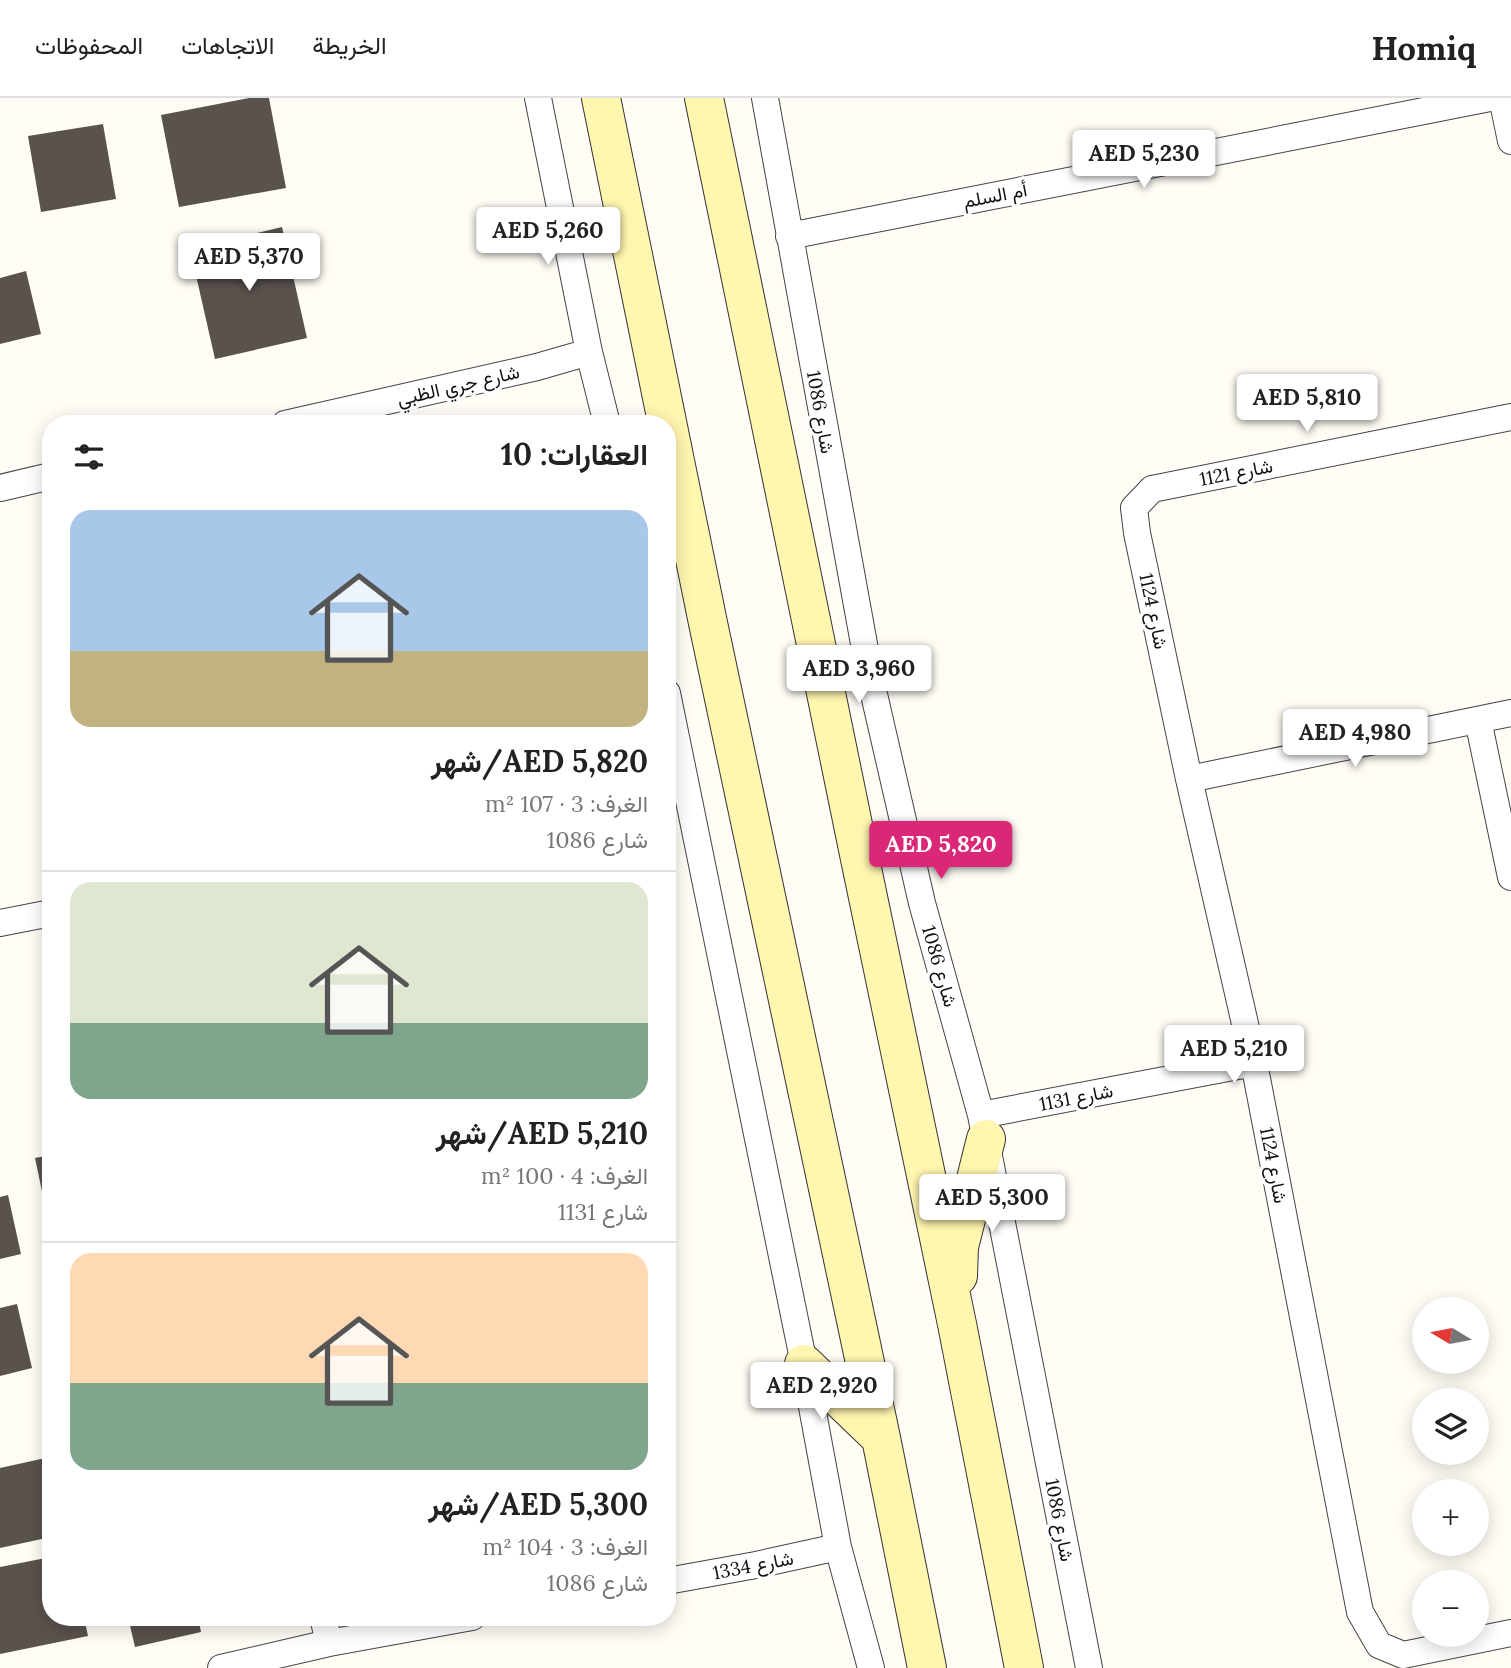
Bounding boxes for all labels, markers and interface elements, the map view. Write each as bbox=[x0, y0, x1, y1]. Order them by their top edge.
text: Homiq bbox=[1371, 27, 1476, 69]
text: المحفوظات bbox=[35, 30, 143, 61]
text: الاتجاهات bbox=[181, 30, 274, 61]
text: الخريطة bbox=[312, 30, 387, 61]
pin: AED 5,230 bbox=[1064, 130, 1224, 190]
text: AED 5,230 bbox=[1088, 138, 1200, 167]
street label: أم السلم bbox=[961, 177, 1029, 214]
pin: AED 5,260 bbox=[468, 208, 628, 267]
text: AED 5,260 bbox=[492, 215, 604, 244]
pin: AED 5,370 bbox=[169, 234, 329, 293]
text: AED 5,370 bbox=[194, 241, 304, 270]
street label: شارع جري الظبي bbox=[394, 359, 523, 415]
street label: شارع 1086 bbox=[801, 369, 840, 455]
pin: AED 5,810 bbox=[1227, 374, 1387, 434]
text: AED 5,810 bbox=[1253, 382, 1361, 411]
text: العقارات: 10 bbox=[501, 435, 648, 473]
icon: filters bbox=[70, 438, 108, 476]
street label: شارع 1121 bbox=[1197, 453, 1275, 492]
icon: home bbox=[296, 555, 422, 681]
street label: شارع 1124 bbox=[1133, 571, 1174, 651]
pin: AED 3,960 bbox=[779, 646, 939, 705]
text: AED 3,960 bbox=[803, 653, 915, 682]
pin: AED 4,980 bbox=[1275, 710, 1435, 769]
text: AED 4,980 bbox=[1299, 717, 1411, 746]
text: AED 5,820/شهر bbox=[431, 742, 648, 780]
text: الغرف: 3 · 107 m² bbox=[485, 789, 648, 818]
pin: AED 5,820 bbox=[861, 822, 1021, 881]
text: شارع 1086 bbox=[547, 825, 648, 854]
text: AED 5,820 bbox=[885, 829, 997, 858]
street label: شارع 1086 bbox=[916, 923, 963, 1010]
icon: home bbox=[296, 927, 422, 1053]
pin: AED 5,210 bbox=[1154, 1026, 1314, 1085]
text: AED 5,210 bbox=[1180, 1033, 1288, 1062]
street label: شارع 1131 bbox=[1037, 1078, 1115, 1117]
text: AED 5,210/شهر bbox=[436, 1114, 648, 1152]
street label: شارع 1124 bbox=[1254, 1125, 1293, 1205]
text: الغرف: 4 · 100 m² bbox=[481, 1161, 648, 1190]
pin: AED 5,300 bbox=[912, 1174, 1072, 1234]
text: AED 5,300 bbox=[935, 1182, 1049, 1211]
text: شارع 1131 bbox=[558, 1197, 648, 1226]
north arrow bbox=[1412, 1297, 1489, 1374]
map controls bbox=[1412, 1297, 1489, 1647]
icon: home bbox=[296, 1298, 422, 1424]
pin: AED 2,920 bbox=[742, 1362, 902, 1422]
text: AED 2,920 bbox=[766, 1370, 878, 1399]
button: layers bbox=[1412, 1388, 1489, 1465]
street label: شارع 1086 bbox=[1039, 1477, 1080, 1564]
button: + bbox=[1412, 1479, 1489, 1556]
text: AED 5,300/شهر bbox=[428, 1485, 648, 1523]
text: الغرف: 3 · 104 m² bbox=[483, 1532, 648, 1561]
street label: شارع 1334 bbox=[711, 1545, 796, 1586]
text: شارع 1086 bbox=[547, 1568, 648, 1597]
button: − bbox=[1412, 1570, 1489, 1647]

